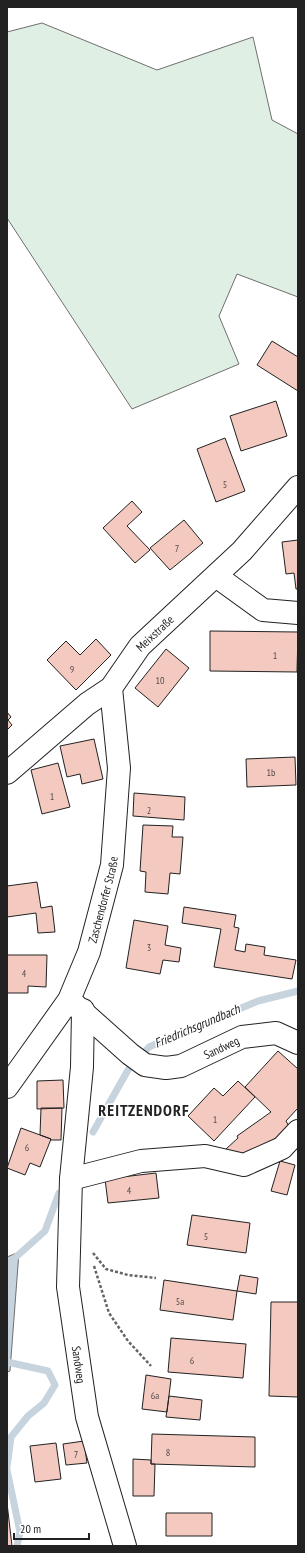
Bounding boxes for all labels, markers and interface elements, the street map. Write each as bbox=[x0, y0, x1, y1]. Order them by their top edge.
house number: 5 bbox=[223, 478, 227, 491]
house number: 7 bbox=[175, 542, 179, 555]
street label: Meixstraße bbox=[132, 611, 176, 654]
house number: 1 bbox=[273, 649, 277, 662]
house number: 9 bbox=[70, 663, 74, 676]
house number: 10 bbox=[156, 674, 165, 687]
house number: 1b bbox=[267, 766, 275, 779]
house number: 1 bbox=[50, 790, 54, 803]
house number: 2 bbox=[147, 804, 151, 817]
street label: Zaschendorfer Straße bbox=[84, 856, 120, 944]
house number: 3 bbox=[147, 941, 151, 954]
house number: 4 bbox=[22, 967, 27, 980]
water label: Friedrichsgrundbach bbox=[152, 1000, 243, 1052]
street label: Sandweg bbox=[201, 1032, 241, 1062]
district label: REITZENDORF bbox=[98, 1100, 190, 1120]
house number: 1 bbox=[213, 1113, 217, 1126]
house number: 6 bbox=[25, 1141, 30, 1154]
house number: 4 bbox=[127, 1184, 132, 1197]
house number: 5 bbox=[204, 1230, 208, 1243]
house number: 5a bbox=[176, 1295, 184, 1308]
street label: Sandweg bbox=[69, 1345, 89, 1384]
house number: 6 bbox=[190, 1354, 195, 1367]
house number: 6a bbox=[151, 1389, 159, 1402]
house number: 8 bbox=[166, 1446, 170, 1459]
house number: 7 bbox=[74, 1448, 78, 1461]
scale bar bbox=[14, 1515, 89, 1541]
text: 20 m bbox=[20, 1521, 41, 1536]

